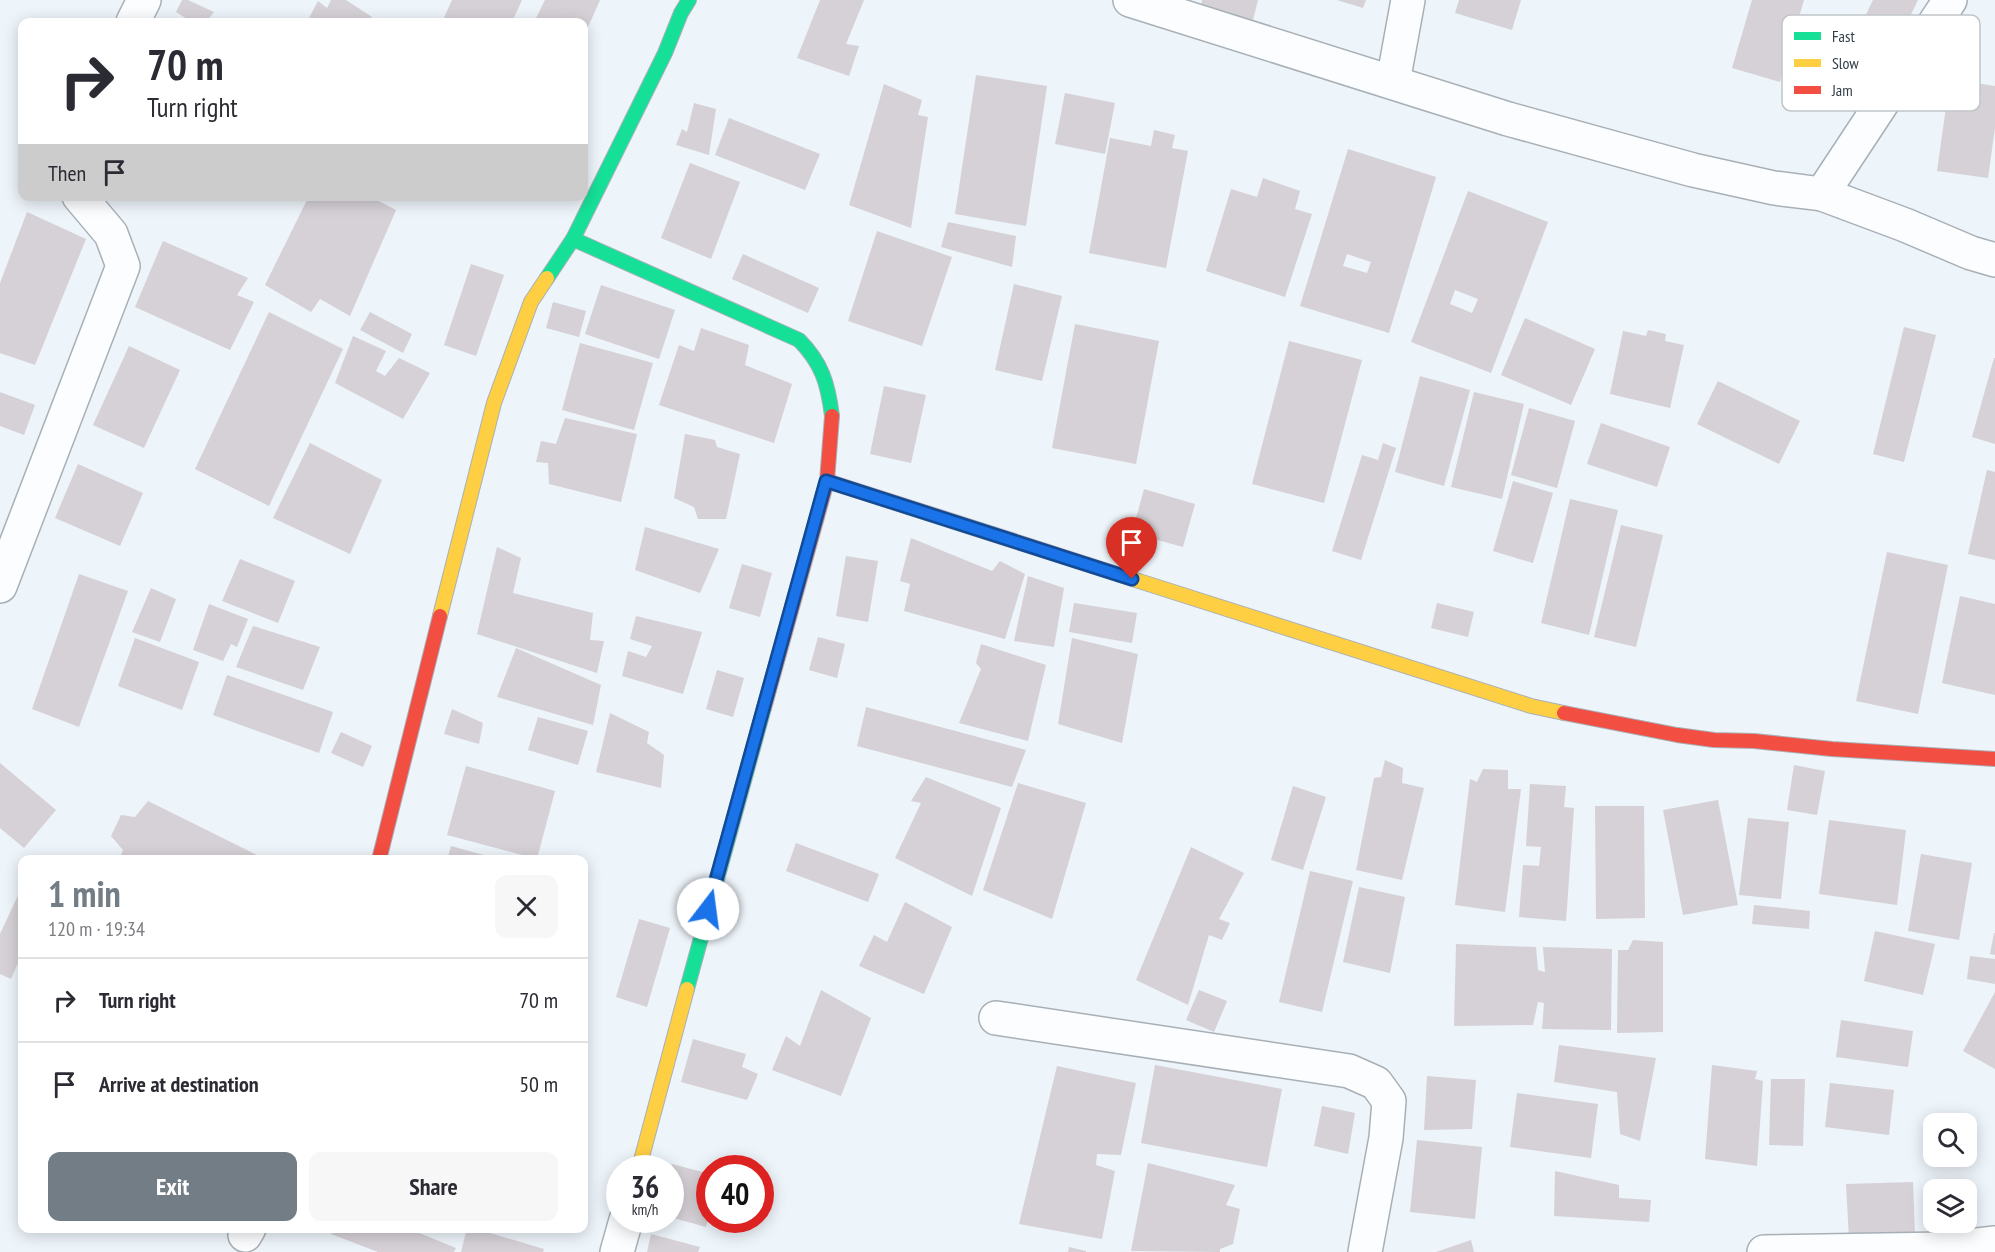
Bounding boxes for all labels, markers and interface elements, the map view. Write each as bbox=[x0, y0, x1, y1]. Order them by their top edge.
legend bbox=[1782, 15, 1980, 111]
text: Fast bbox=[1832, 26, 1855, 46]
text: 70 m bbox=[147, 37, 224, 92]
icon: right bbox=[48, 42, 126, 120]
text: Slow bbox=[1832, 53, 1859, 73]
text: Jam bbox=[1831, 80, 1853, 100]
text: Turn right bbox=[147, 90, 238, 124]
icon: arrive bbox=[98, 156, 131, 189]
text: Then bbox=[48, 159, 86, 187]
pin bbox=[1106, 517, 1157, 579]
icon: arrive bbox=[1115, 526, 1148, 559]
text: 1 min bbox=[48, 870, 121, 917]
button: close bbox=[495, 875, 558, 938]
position arrow bbox=[676, 877, 740, 941]
text: 120 m · 19:34 bbox=[48, 916, 145, 942]
icon: right bbox=[48, 984, 81, 1017]
text: Turn right bbox=[99, 986, 176, 1014]
text: 70 m bbox=[519, 986, 558, 1014]
icon: arrive bbox=[48, 1068, 81, 1101]
text: Arrive at destination bbox=[99, 1070, 259, 1098]
text: 50 m bbox=[519, 1070, 558, 1098]
map controls bbox=[1923, 1113, 1977, 1233]
button: search bbox=[1923, 1113, 1977, 1167]
button: Exit bbox=[48, 1152, 297, 1221]
button: Share bbox=[309, 1152, 558, 1221]
speed limit sign: 40 bbox=[696, 1155, 774, 1233]
text: 36 bbox=[631, 1167, 659, 1206]
button: layers bbox=[1923, 1179, 1977, 1233]
text: km/h bbox=[632, 1200, 658, 1219]

